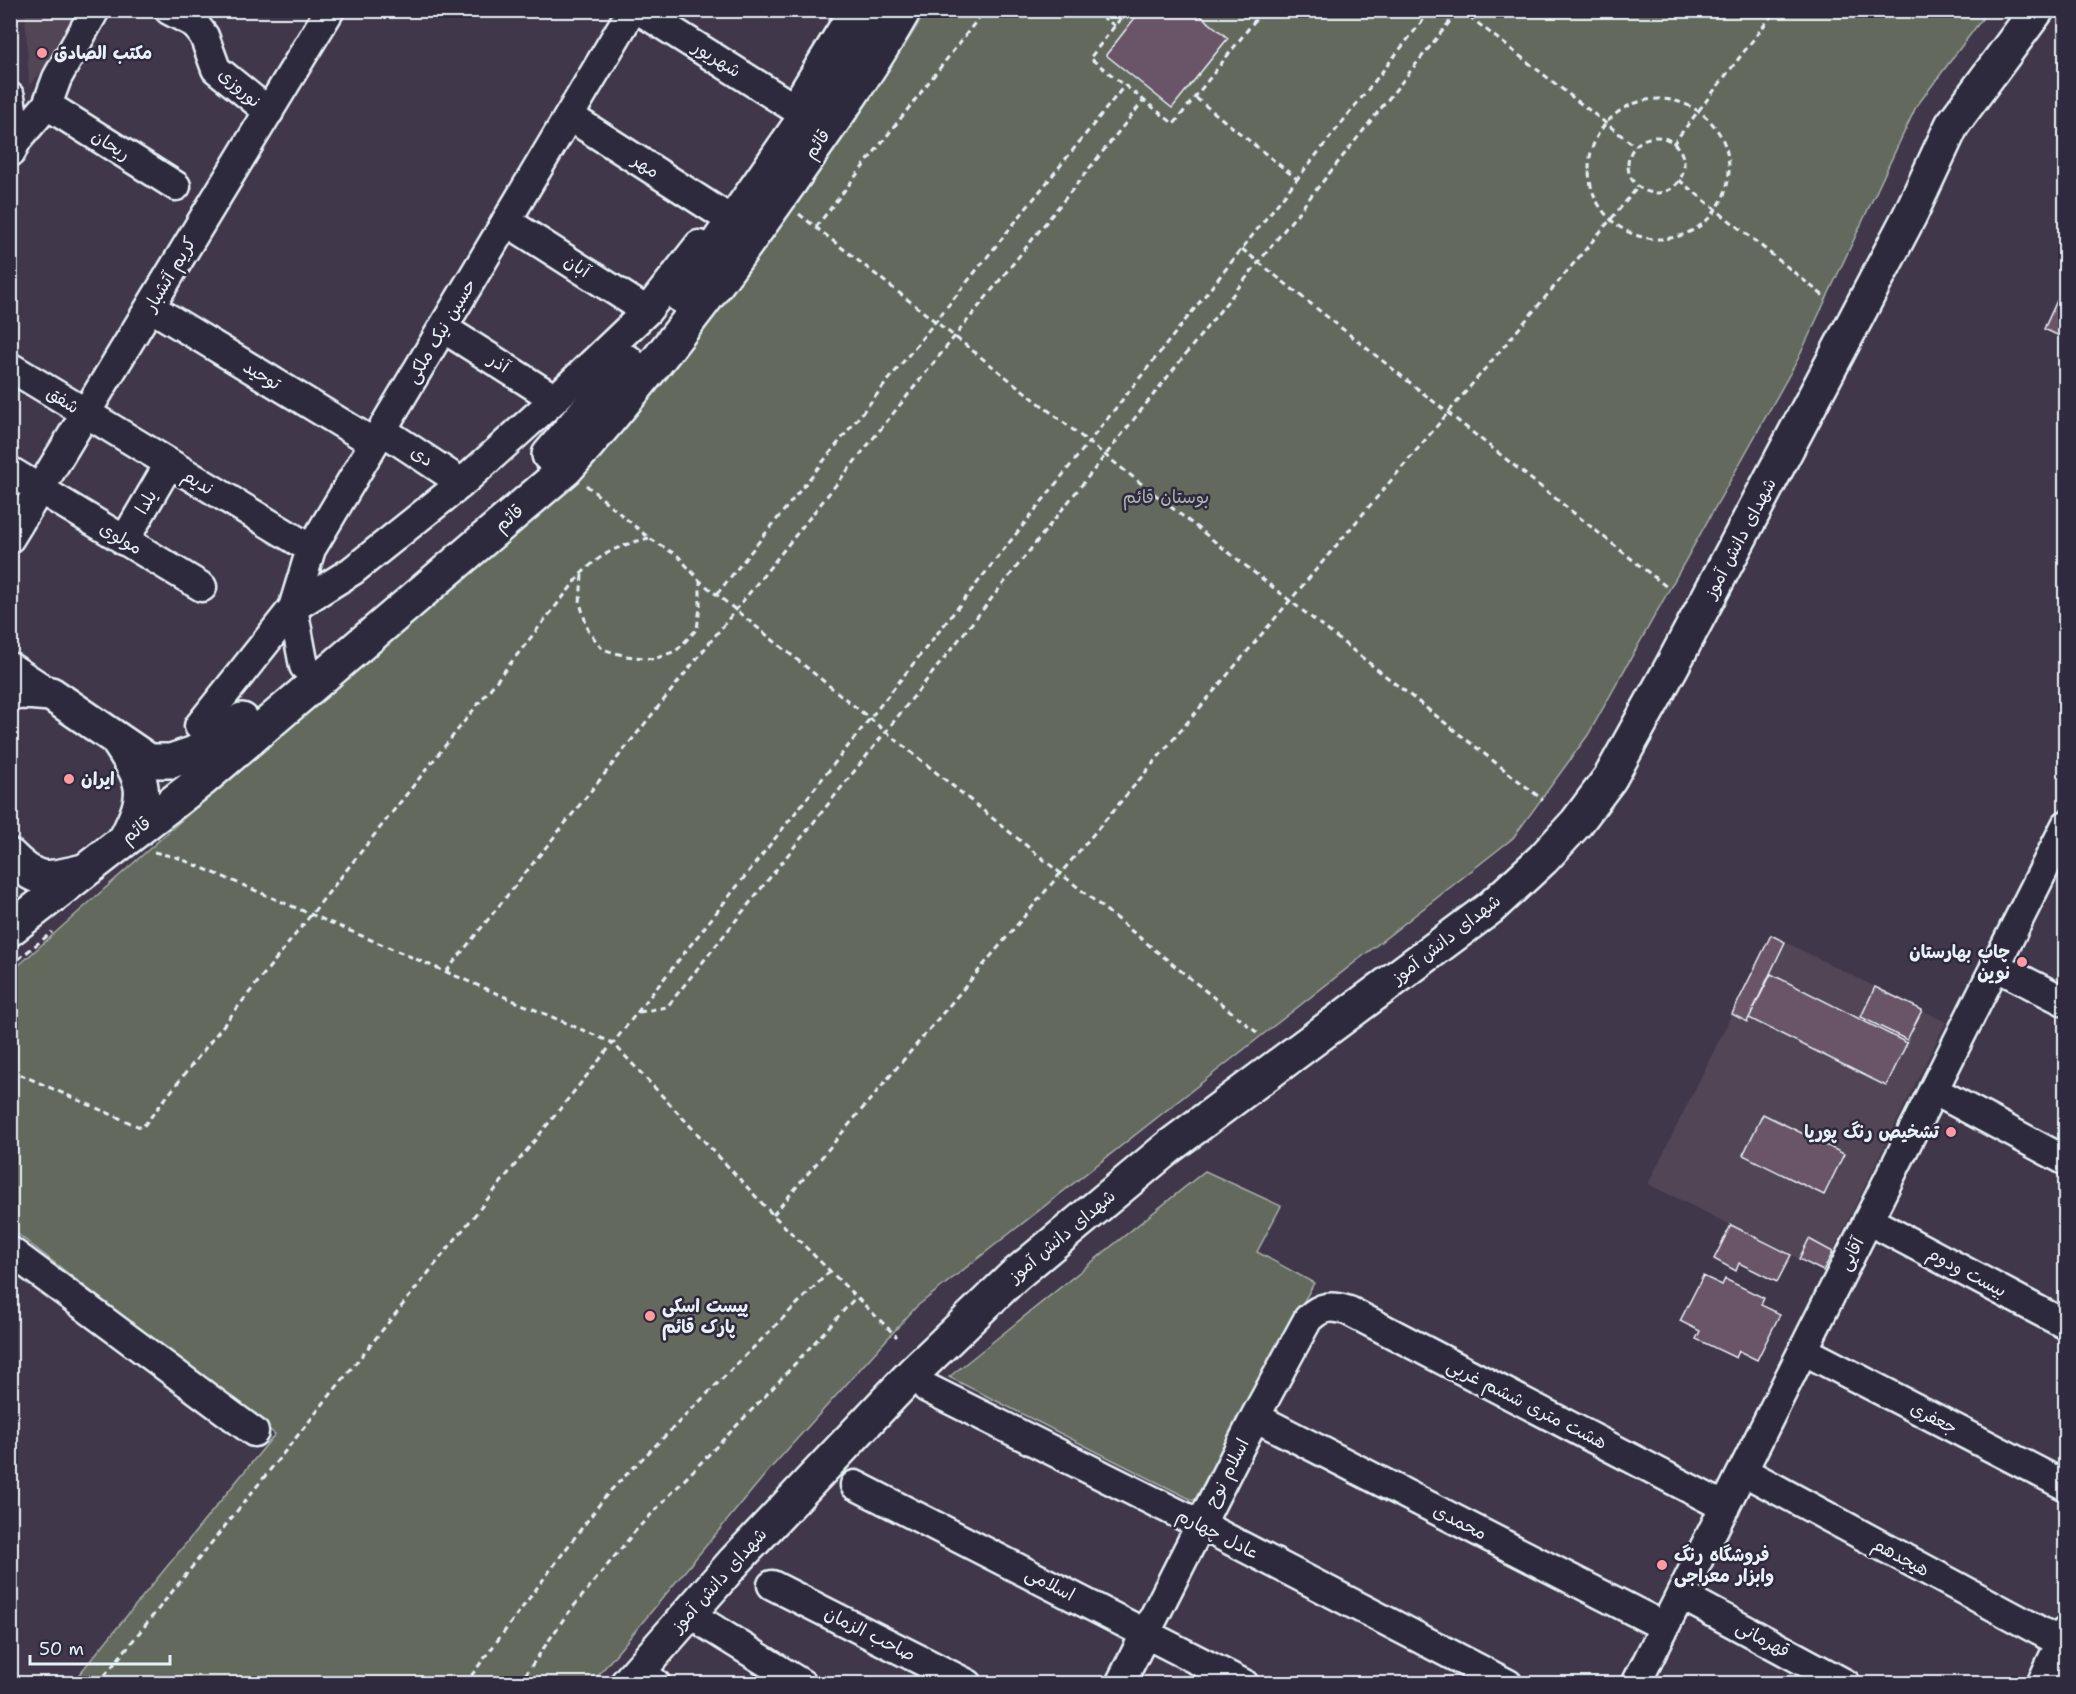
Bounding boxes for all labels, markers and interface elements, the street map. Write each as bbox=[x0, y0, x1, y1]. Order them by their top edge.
street label: شهریور bbox=[687, 34, 746, 83]
place label: مکتب الصادق bbox=[54, 41, 152, 65]
marker: مکتب الصادق bbox=[35, 46, 49, 60]
street label: نوروزی bbox=[213, 63, 267, 113]
street label: ریحان bbox=[87, 124, 135, 166]
street label: قائم bbox=[798, 124, 837, 165]
street label: مهر bbox=[626, 147, 664, 184]
street label: کریم آتشبار bbox=[137, 232, 204, 319]
street label: آبان bbox=[560, 249, 596, 284]
street label: حسین نیک ملکی bbox=[400, 274, 482, 388]
street label: آذر bbox=[482, 346, 515, 379]
street label: توحید bbox=[239, 354, 286, 396]
street label: شفق bbox=[42, 381, 84, 419]
street label: دی bbox=[406, 440, 438, 472]
street label: ندیم bbox=[177, 463, 218, 502]
street label: شهدای دانش آموز bbox=[1697, 474, 1782, 604]
street label: یلدا bbox=[129, 485, 163, 519]
park label: بوستان قائم bbox=[1123, 485, 1209, 511]
street label: قائم bbox=[489, 499, 530, 539]
street label: مولوی bbox=[95, 516, 147, 560]
place label: ایران bbox=[81, 767, 115, 791]
marker: ایران bbox=[62, 772, 76, 786]
street label: قائم bbox=[116, 811, 157, 851]
street label: شهدای دانش آموز bbox=[1385, 889, 1506, 991]
place label: چاپ بهارستان نوين bbox=[1909, 940, 2010, 985]
marker: چاپ بهارستان نوين bbox=[2015, 955, 2029, 969]
place label: تشخیص رنگ پوریا bbox=[1804, 1120, 1940, 1144]
marker: تشخیص رنگ پوریا bbox=[1944, 1125, 1958, 1139]
street label: شهدای دانش آموز bbox=[1002, 1184, 1121, 1289]
street label: آقایی bbox=[1832, 1232, 1870, 1275]
street label: بیست ودوم bbox=[1922, 1241, 2011, 1305]
place label: پیست اسکی پارک قائم bbox=[662, 1294, 749, 1341]
marker: پیست اسکی پارک قائم bbox=[643, 1309, 657, 1323]
street label: هشت متری ششم غربی bbox=[1442, 1353, 1611, 1457]
street label: جعفری bbox=[1906, 1396, 1962, 1440]
street label: اسلام نوح bbox=[1199, 1434, 1256, 1513]
street label: محمدی bbox=[1429, 1498, 1491, 1546]
street label: عادل چهارم bbox=[1171, 1503, 1264, 1567]
street label: شهدای دانش آموز bbox=[664, 1523, 772, 1639]
street label: هیجدهم bbox=[1867, 1532, 1934, 1584]
place label: فروشگاه رنگ وابزار معراجی bbox=[1674, 1543, 1774, 1588]
marker: فروشگاه رنگ وابزار معراجی bbox=[1655, 1558, 1669, 1572]
street label: اسلامی bbox=[1021, 1561, 1079, 1607]
street label: صاحب الزمان bbox=[820, 1601, 920, 1667]
street label: قهرمانی bbox=[1732, 1615, 1794, 1663]
scale bar bbox=[30, 1628, 170, 1666]
text: 50 m bbox=[39, 1637, 84, 1661]

